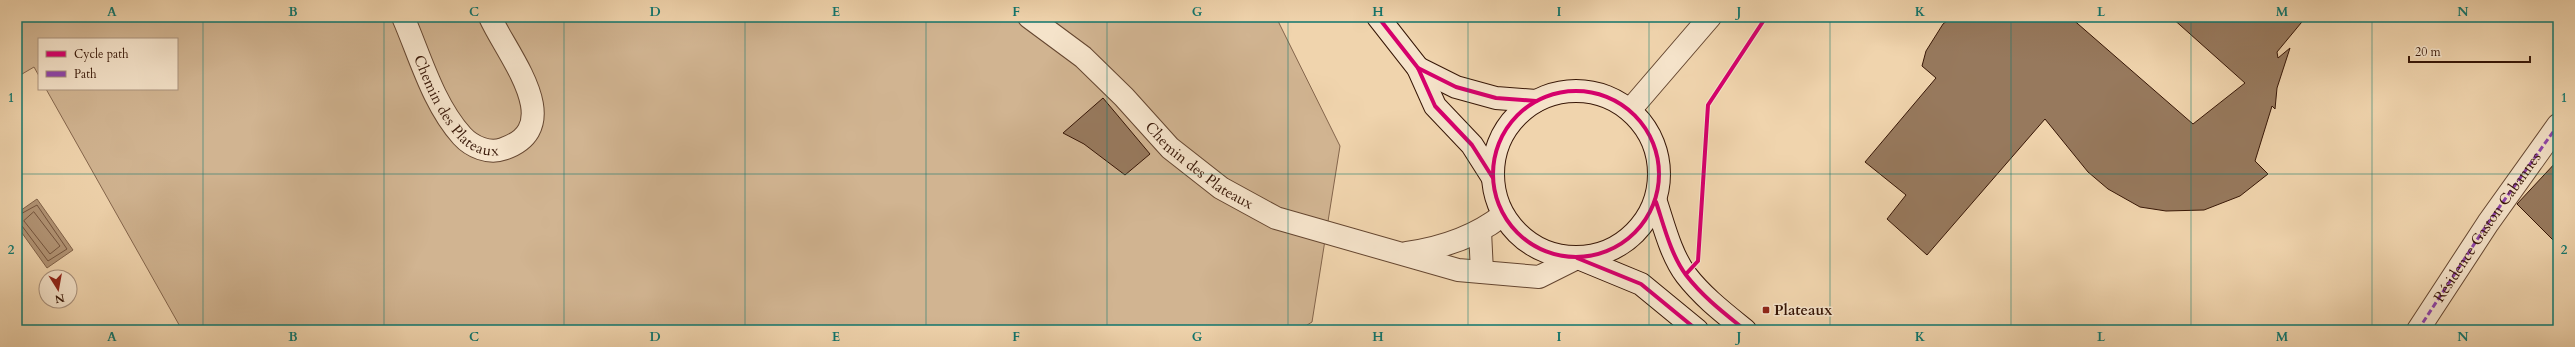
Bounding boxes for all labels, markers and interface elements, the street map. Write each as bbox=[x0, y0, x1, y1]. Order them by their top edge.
text: A bbox=[107, 3, 117, 21]
text: B bbox=[288, 3, 298, 21]
text: C bbox=[469, 3, 479, 21]
text: D bbox=[649, 3, 661, 21]
text: E bbox=[832, 3, 840, 21]
text: F bbox=[1012, 3, 1020, 21]
text: G bbox=[1192, 3, 1203, 21]
text: H bbox=[1372, 3, 1384, 21]
text: I bbox=[1556, 3, 1562, 21]
text: J bbox=[1735, 3, 1742, 21]
text: K bbox=[1915, 3, 1926, 21]
text: L bbox=[2097, 3, 2106, 21]
text: M bbox=[2276, 3, 2289, 21]
text: N bbox=[2457, 3, 2469, 21]
legend bbox=[38, 38, 178, 90]
scale bar bbox=[2409, 38, 2530, 64]
text: 20 m bbox=[2415, 44, 2442, 60]
text: Cycle path bbox=[74, 46, 129, 62]
street label: Chemin des Plateaux bbox=[409, 52, 500, 161]
text: Path bbox=[74, 66, 97, 82]
text: 1 bbox=[8, 89, 14, 107]
text: 1 bbox=[2561, 89, 2567, 107]
street label: Chemin des Plateaux bbox=[1141, 117, 1257, 214]
street label: Résidence Gaston Cabannes bbox=[2429, 148, 2546, 306]
text: 2 bbox=[8, 241, 15, 259]
text: 2 bbox=[2561, 241, 2568, 259]
north arrow bbox=[38, 269, 78, 309]
text: N bbox=[53, 290, 66, 307]
place label: Plateaux bbox=[1774, 300, 1832, 320]
marker: Plateaux bbox=[1761, 305, 1771, 315]
text: A bbox=[107, 328, 117, 346]
text: B bbox=[288, 328, 298, 346]
text: C bbox=[469, 328, 479, 346]
text: D bbox=[649, 328, 661, 346]
text: E bbox=[832, 328, 840, 346]
text: F bbox=[1012, 328, 1020, 346]
text: G bbox=[1192, 328, 1203, 346]
text: H bbox=[1372, 328, 1384, 346]
text: I bbox=[1556, 328, 1562, 346]
text: J bbox=[1735, 328, 1742, 346]
text: K bbox=[1915, 328, 1926, 346]
text: L bbox=[2097, 328, 2106, 346]
text: M bbox=[2276, 328, 2289, 346]
text: N bbox=[2457, 328, 2469, 346]

